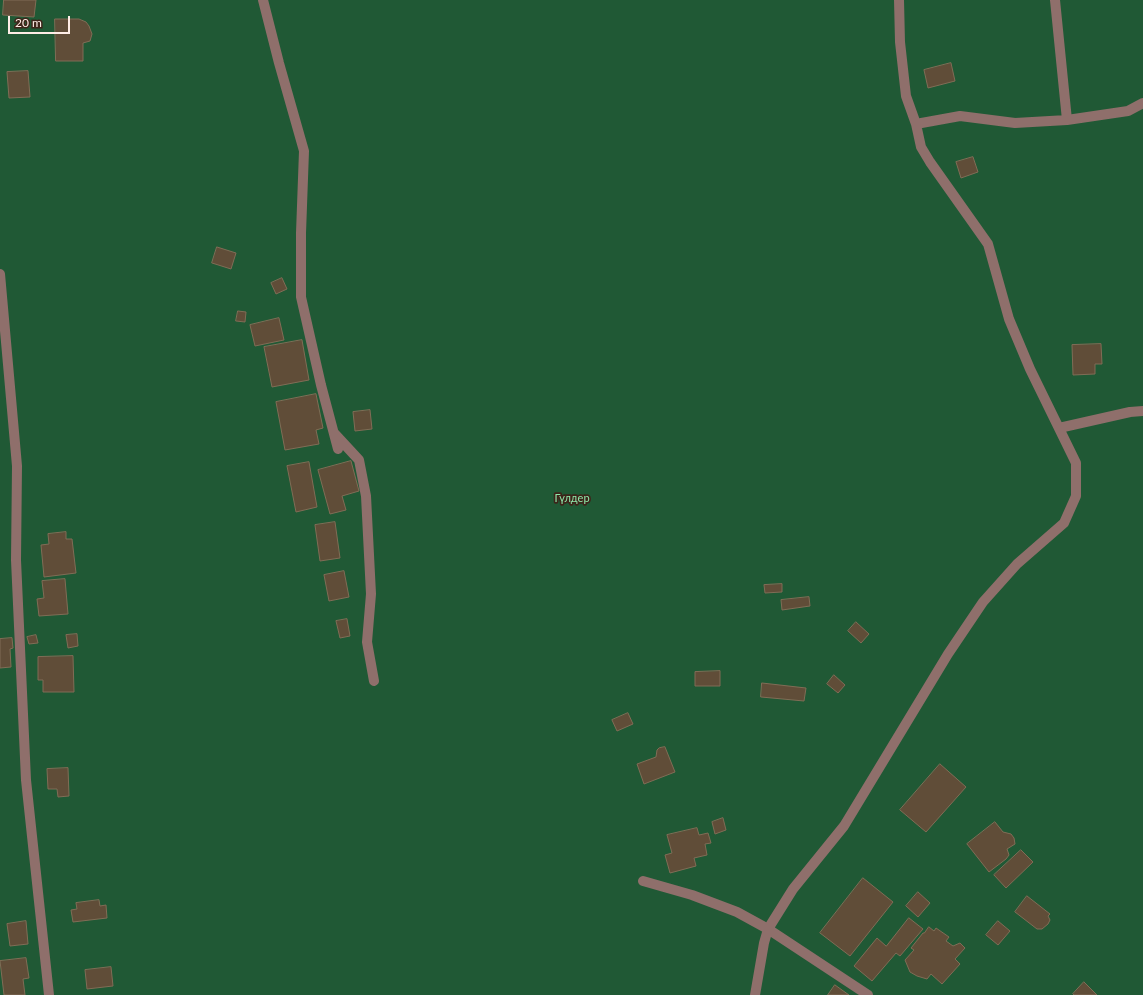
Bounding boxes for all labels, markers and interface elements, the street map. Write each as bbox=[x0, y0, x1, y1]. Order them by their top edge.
scale bar bbox=[10, 8, 72, 34]
text: 20 m bbox=[15, 15, 42, 30]
park label: Гүлдер bbox=[554, 491, 590, 505]

